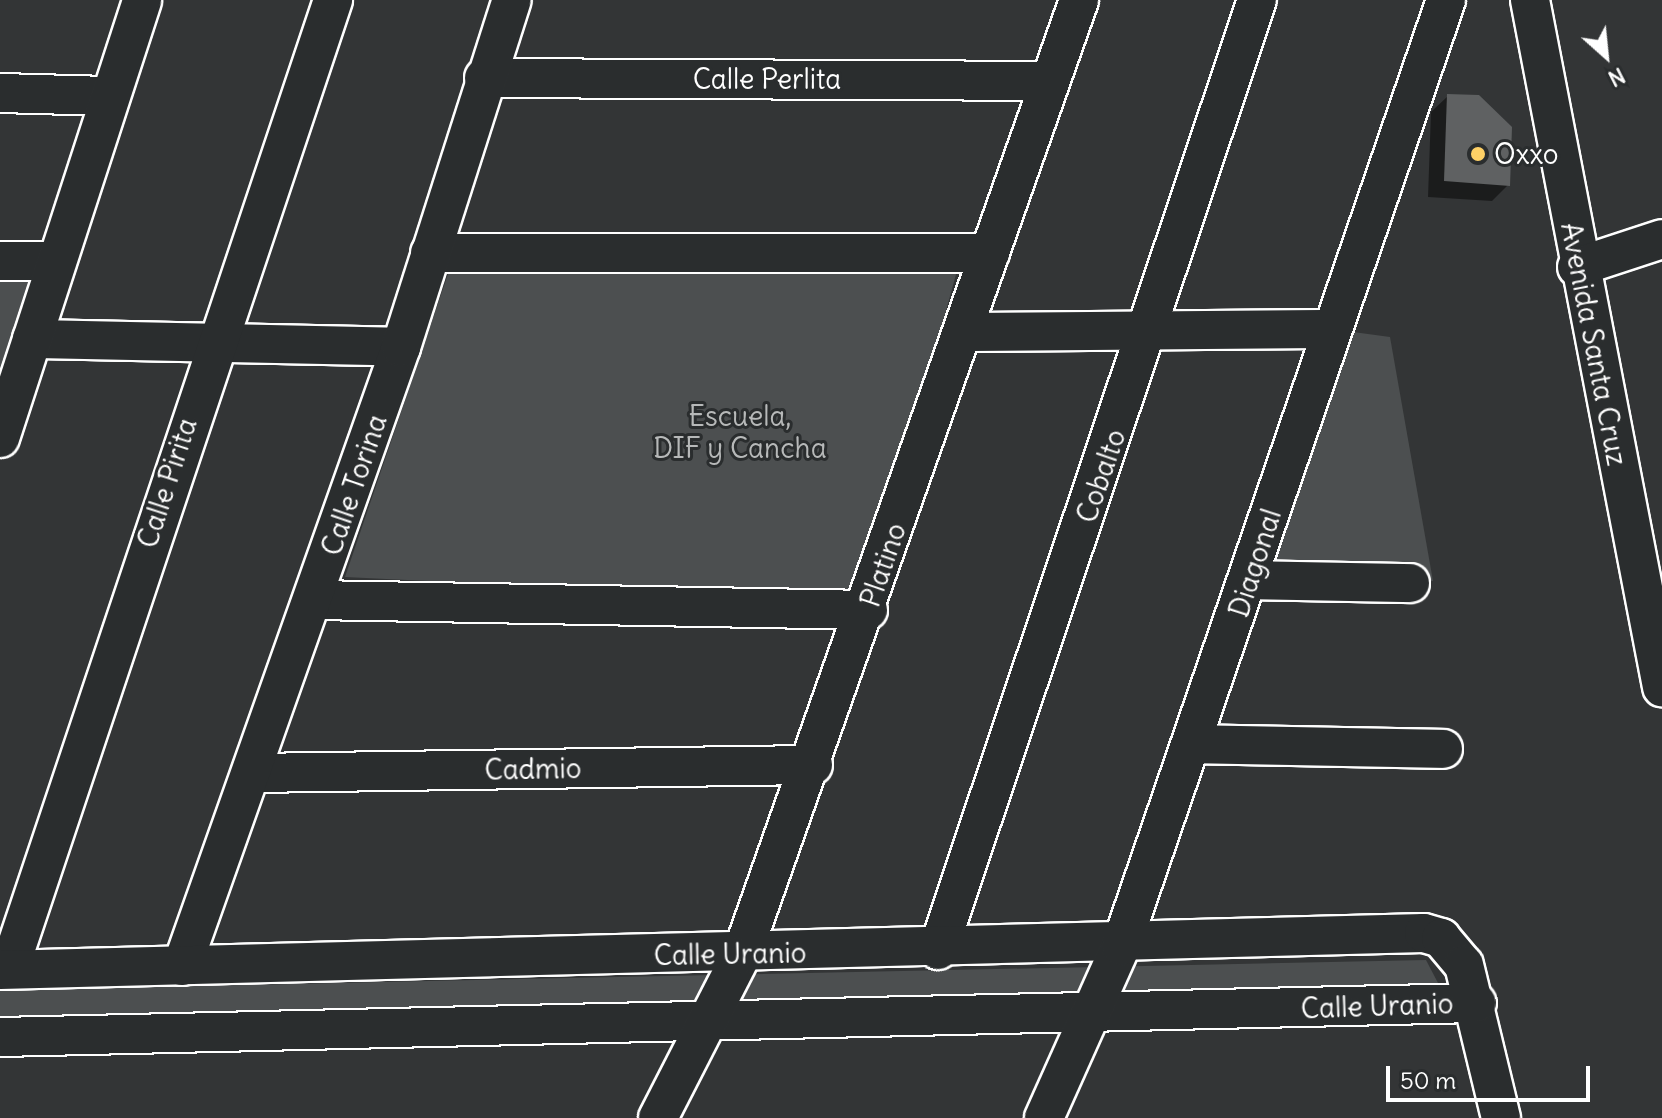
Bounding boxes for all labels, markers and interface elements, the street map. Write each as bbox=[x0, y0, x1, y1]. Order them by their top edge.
north arrow bbox=[1566, 16, 1646, 96]
text: N bbox=[1604, 61, 1630, 93]
street label: Calle Perlita bbox=[693, 62, 841, 96]
place label: Oxxo bbox=[1494, 137, 1558, 171]
marker: Oxxo bbox=[1469, 145, 1487, 163]
street label: Avenida Santa Cruz bbox=[1554, 220, 1634, 468]
park label: Escuela, DIF y Cancha bbox=[653, 399, 827, 465]
street label: Calle Torina bbox=[314, 410, 394, 560]
street label: Calle Pirita bbox=[130, 414, 204, 552]
street label: Cobalto bbox=[1069, 425, 1133, 527]
street label: Diagonal bbox=[1222, 505, 1288, 621]
street label: Platino bbox=[853, 519, 913, 611]
street label: Cadmio bbox=[484, 751, 582, 787]
street label: Calle Uranio bbox=[653, 936, 807, 972]
street label: Calle Uranio bbox=[1300, 987, 1454, 1025]
scale bar bbox=[1390, 1050, 1594, 1100]
text: 50 m bbox=[1400, 1065, 1456, 1095]

